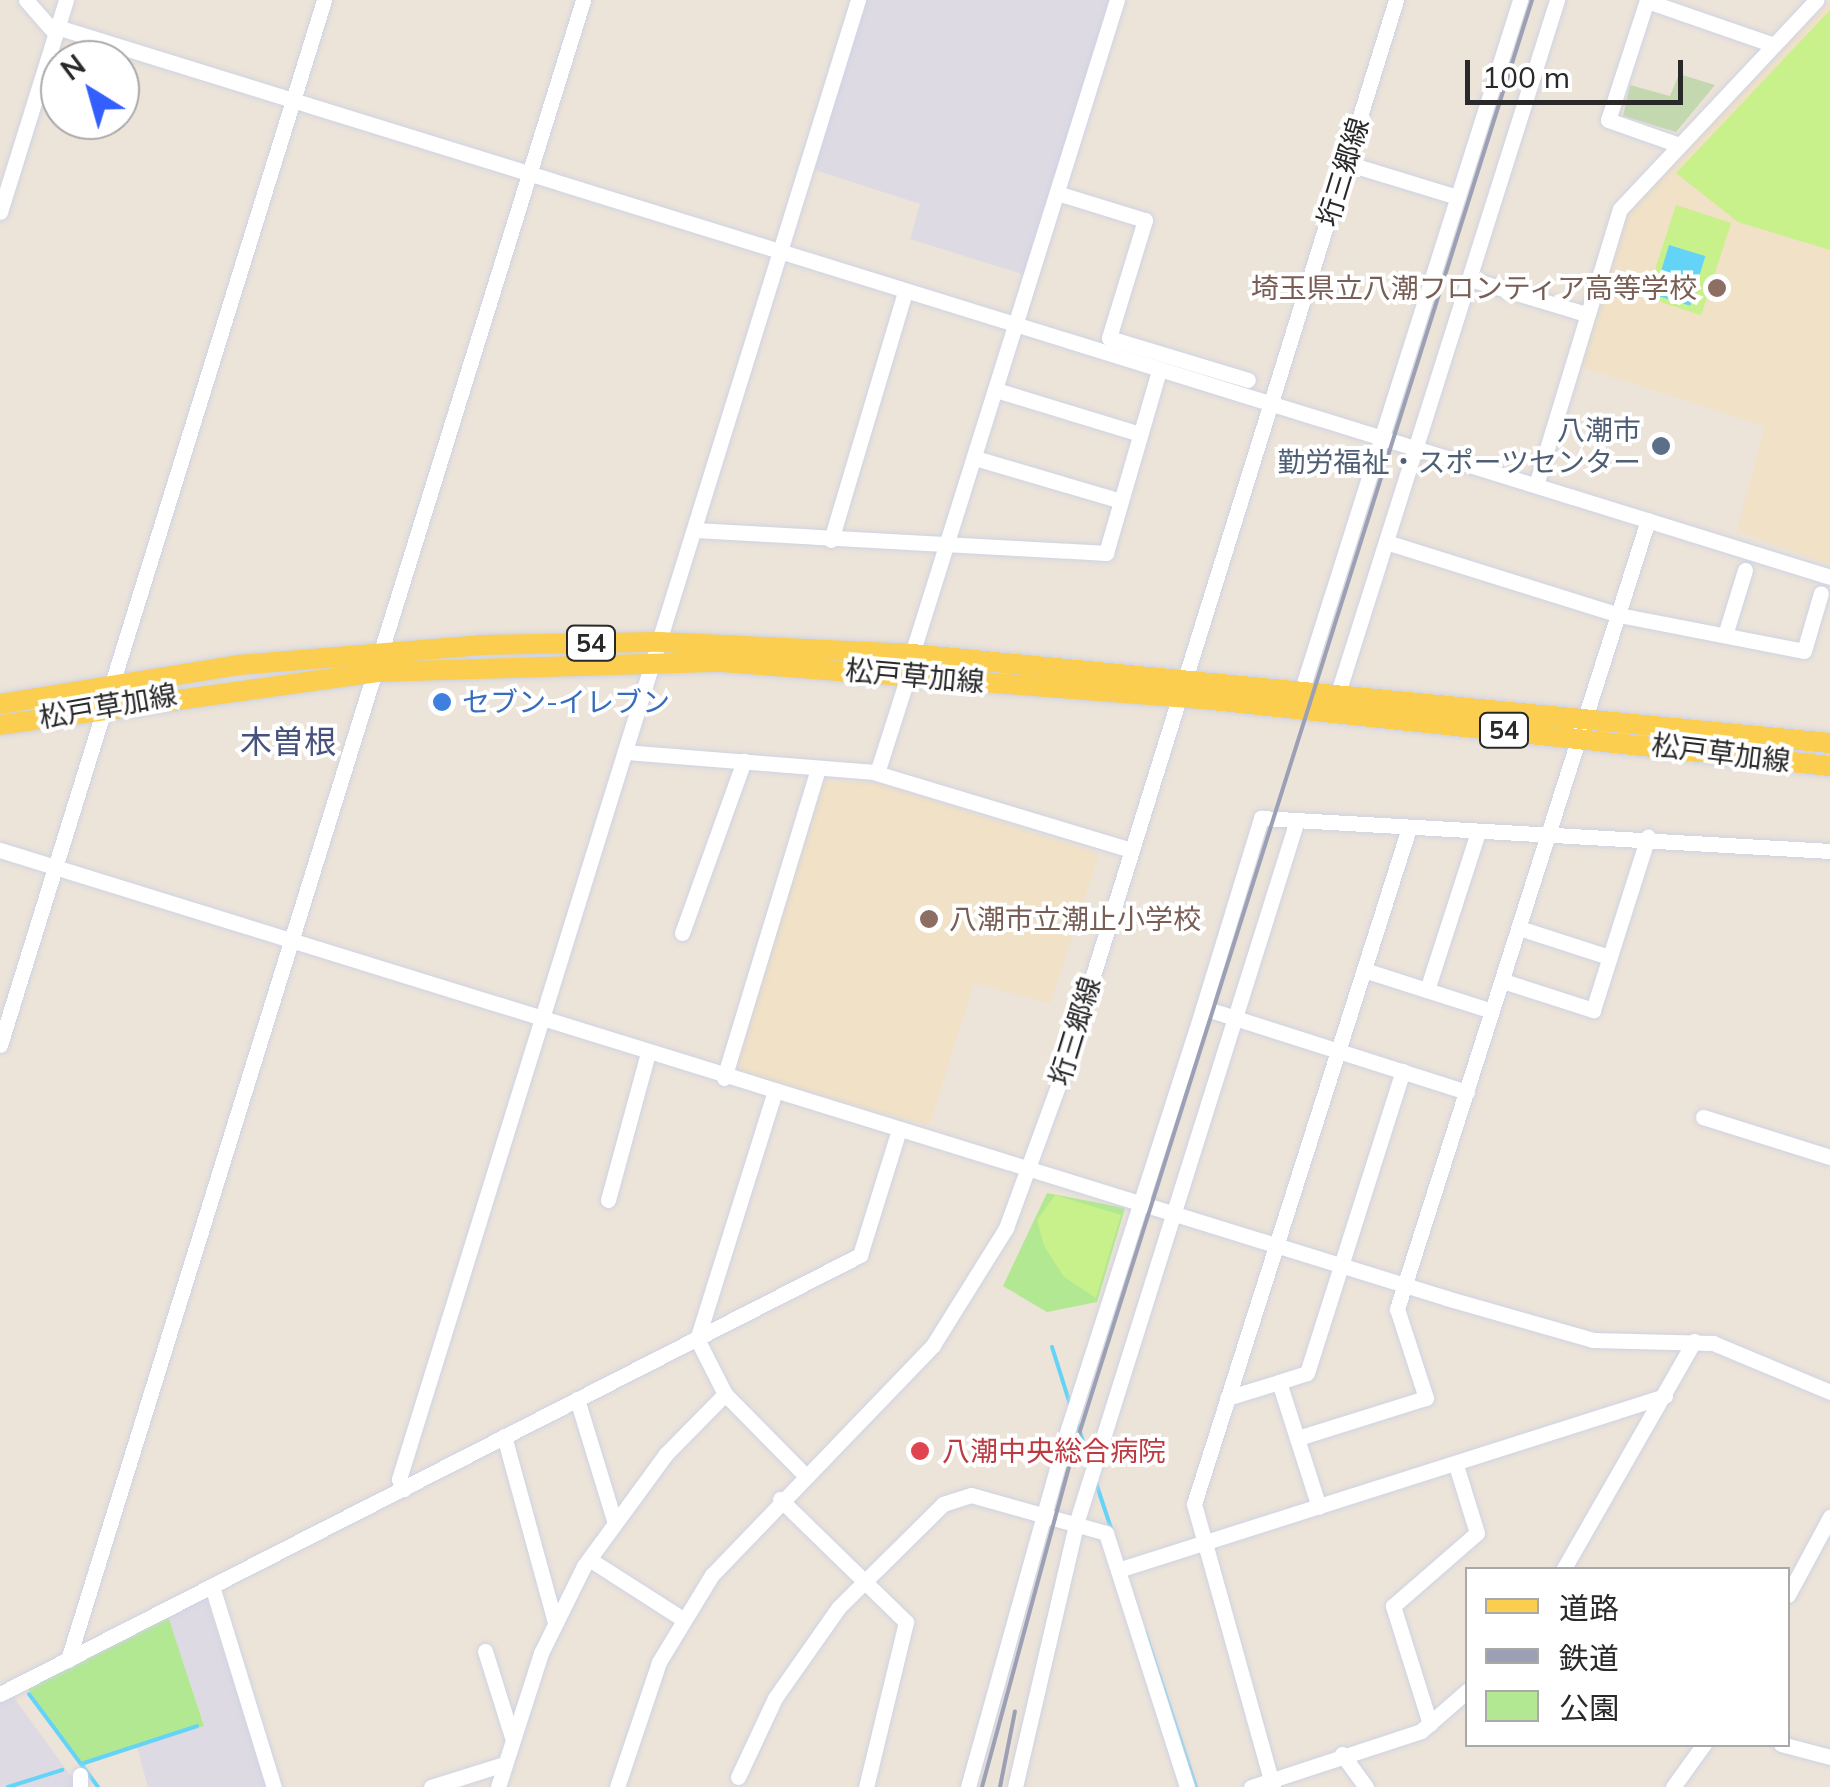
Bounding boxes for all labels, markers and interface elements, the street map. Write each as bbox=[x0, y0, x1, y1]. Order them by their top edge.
north arrow bbox=[40, 40, 140, 140]
scale bar bbox=[1470, 40, 1688, 102]
text: N bbox=[54, 47, 92, 88]
text: 100 m bbox=[1482, 58, 1570, 96]
street label: 垳三郷線 bbox=[1311, 114, 1375, 230]
place label: 埼玉県立八潮フロンティア高等学校 bbox=[1249, 271, 1697, 305]
marker: 埼玉県立八潮フロンティア高等学校 bbox=[1706, 277, 1728, 299]
place label: 八潮市 勤労福祉・スポーツセンター bbox=[1277, 413, 1641, 479]
marker: 八潮市 勤労福祉・スポーツセンター bbox=[1650, 435, 1672, 457]
road number: 54 bbox=[566, 623, 616, 663]
street label: 松戸草加線 bbox=[844, 653, 986, 699]
street label: 松戸草加線 bbox=[36, 677, 180, 735]
place label: セブン-イレブン bbox=[462, 685, 670, 719]
marker: セブン-イレブン bbox=[431, 691, 453, 713]
road number: 54 bbox=[1479, 710, 1529, 750]
district label: 木曽根 bbox=[240, 722, 336, 760]
street label: 松戸草加線 bbox=[1649, 728, 1793, 778]
place label: 八潮市立潮止小学校 bbox=[949, 902, 1201, 936]
marker: 八潮市立潮止小学校 bbox=[918, 908, 940, 930]
street label: 垳三郷線 bbox=[1043, 973, 1107, 1089]
place label: 八潮中央総合病院 bbox=[942, 1434, 1166, 1468]
marker: 八潮中央総合病院 bbox=[907, 1438, 933, 1464]
legend bbox=[1465, 1567, 1790, 1747]
text: 道路 bbox=[1559, 1589, 1619, 1627]
text: 鉄道 bbox=[1559, 1639, 1619, 1677]
text: 公園 bbox=[1559, 1689, 1619, 1727]

